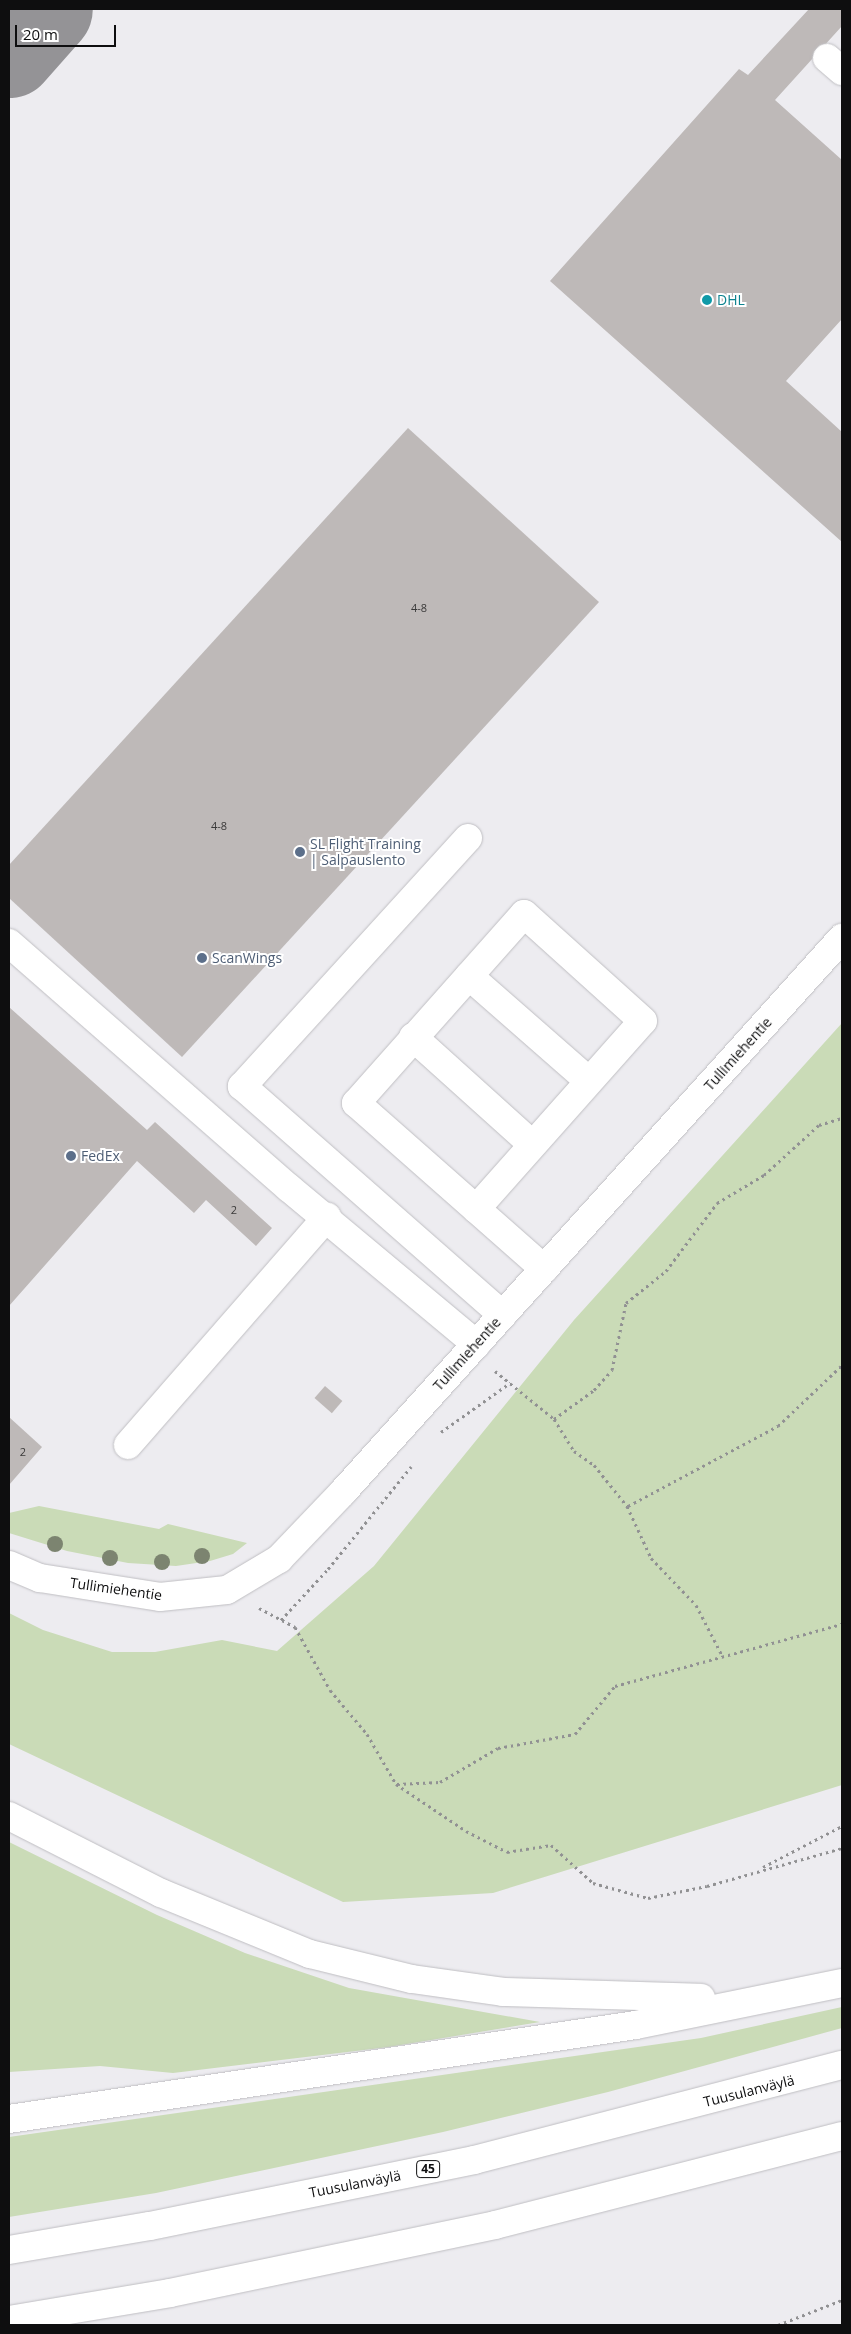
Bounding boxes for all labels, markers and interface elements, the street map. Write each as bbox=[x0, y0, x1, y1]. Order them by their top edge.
scale bar bbox=[18, 15, 119, 47]
text: 20 m bbox=[23, 24, 58, 44]
place label: DHL bbox=[717, 292, 745, 308]
marker: DHL bbox=[701, 294, 713, 306]
house number: 4-8 bbox=[411, 601, 427, 615]
house number: 4-8 bbox=[211, 819, 227, 833]
place label: SL Flight Training | Salpauslento bbox=[310, 836, 421, 869]
marker: SL Flight Training | Salpauslento bbox=[294, 846, 306, 858]
place label: ScanWings bbox=[212, 950, 282, 966]
marker: ScanWings bbox=[196, 952, 208, 964]
street label: Tullimiehentie bbox=[701, 1014, 775, 1094]
place label: FedEx bbox=[81, 1148, 120, 1164]
marker: FedEx bbox=[65, 1150, 77, 1162]
house number: 2 bbox=[231, 1203, 237, 1217]
street label: Tullimiehentie bbox=[430, 1314, 504, 1394]
house number: 2 bbox=[20, 1445, 26, 1459]
street label: Tullimiehentie bbox=[69, 1574, 163, 1604]
street label: Tuusulanväylä bbox=[702, 2072, 796, 2110]
road number: 45 bbox=[416, 2160, 440, 2178]
street label: Tuusulanväylä bbox=[308, 2167, 402, 2201]

